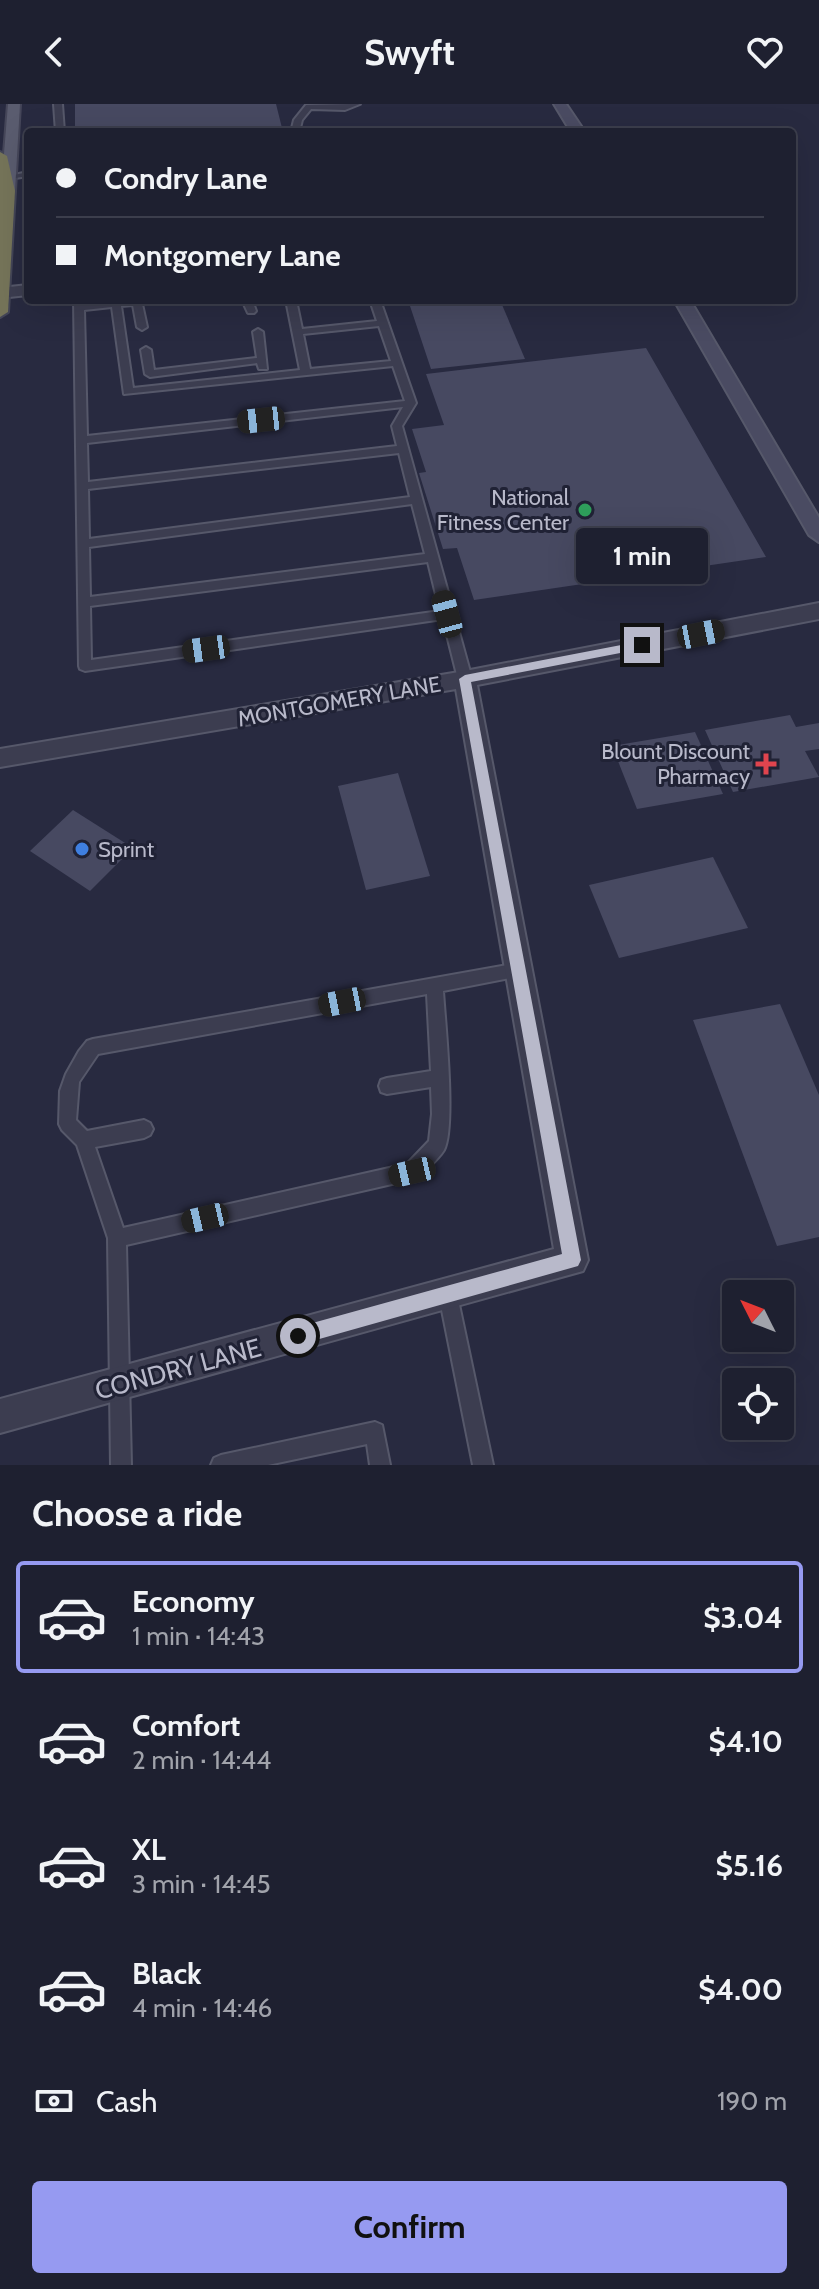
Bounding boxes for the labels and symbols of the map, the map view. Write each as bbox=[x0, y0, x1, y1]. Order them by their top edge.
car bbox=[236, 406, 286, 434]
place label: National Fitness Center bbox=[437, 484, 570, 536]
marker: National Fitness Center bbox=[576, 501, 594, 519]
callout: 1 min bbox=[576, 529, 708, 585]
car bbox=[429, 588, 465, 640]
car bbox=[675, 618, 727, 650]
route end bbox=[624, 627, 660, 663]
car bbox=[181, 634, 231, 664]
street label: MONTGOMERY LANE bbox=[235, 670, 443, 733]
place label: Blount Discount Pharmacy bbox=[601, 738, 751, 790]
marker: Blount Discount Pharmacy bbox=[757, 755, 775, 773]
place label: Sprint bbox=[98, 836, 155, 863]
marker: Sprint bbox=[73, 840, 91, 858]
car bbox=[316, 986, 368, 1018]
car bbox=[386, 1155, 438, 1189]
car bbox=[179, 1201, 231, 1235]
north arrow bbox=[722, 1280, 794, 1352]
route start bbox=[280, 1318, 316, 1354]
street label: CONDRY LANE bbox=[91, 1331, 265, 1407]

